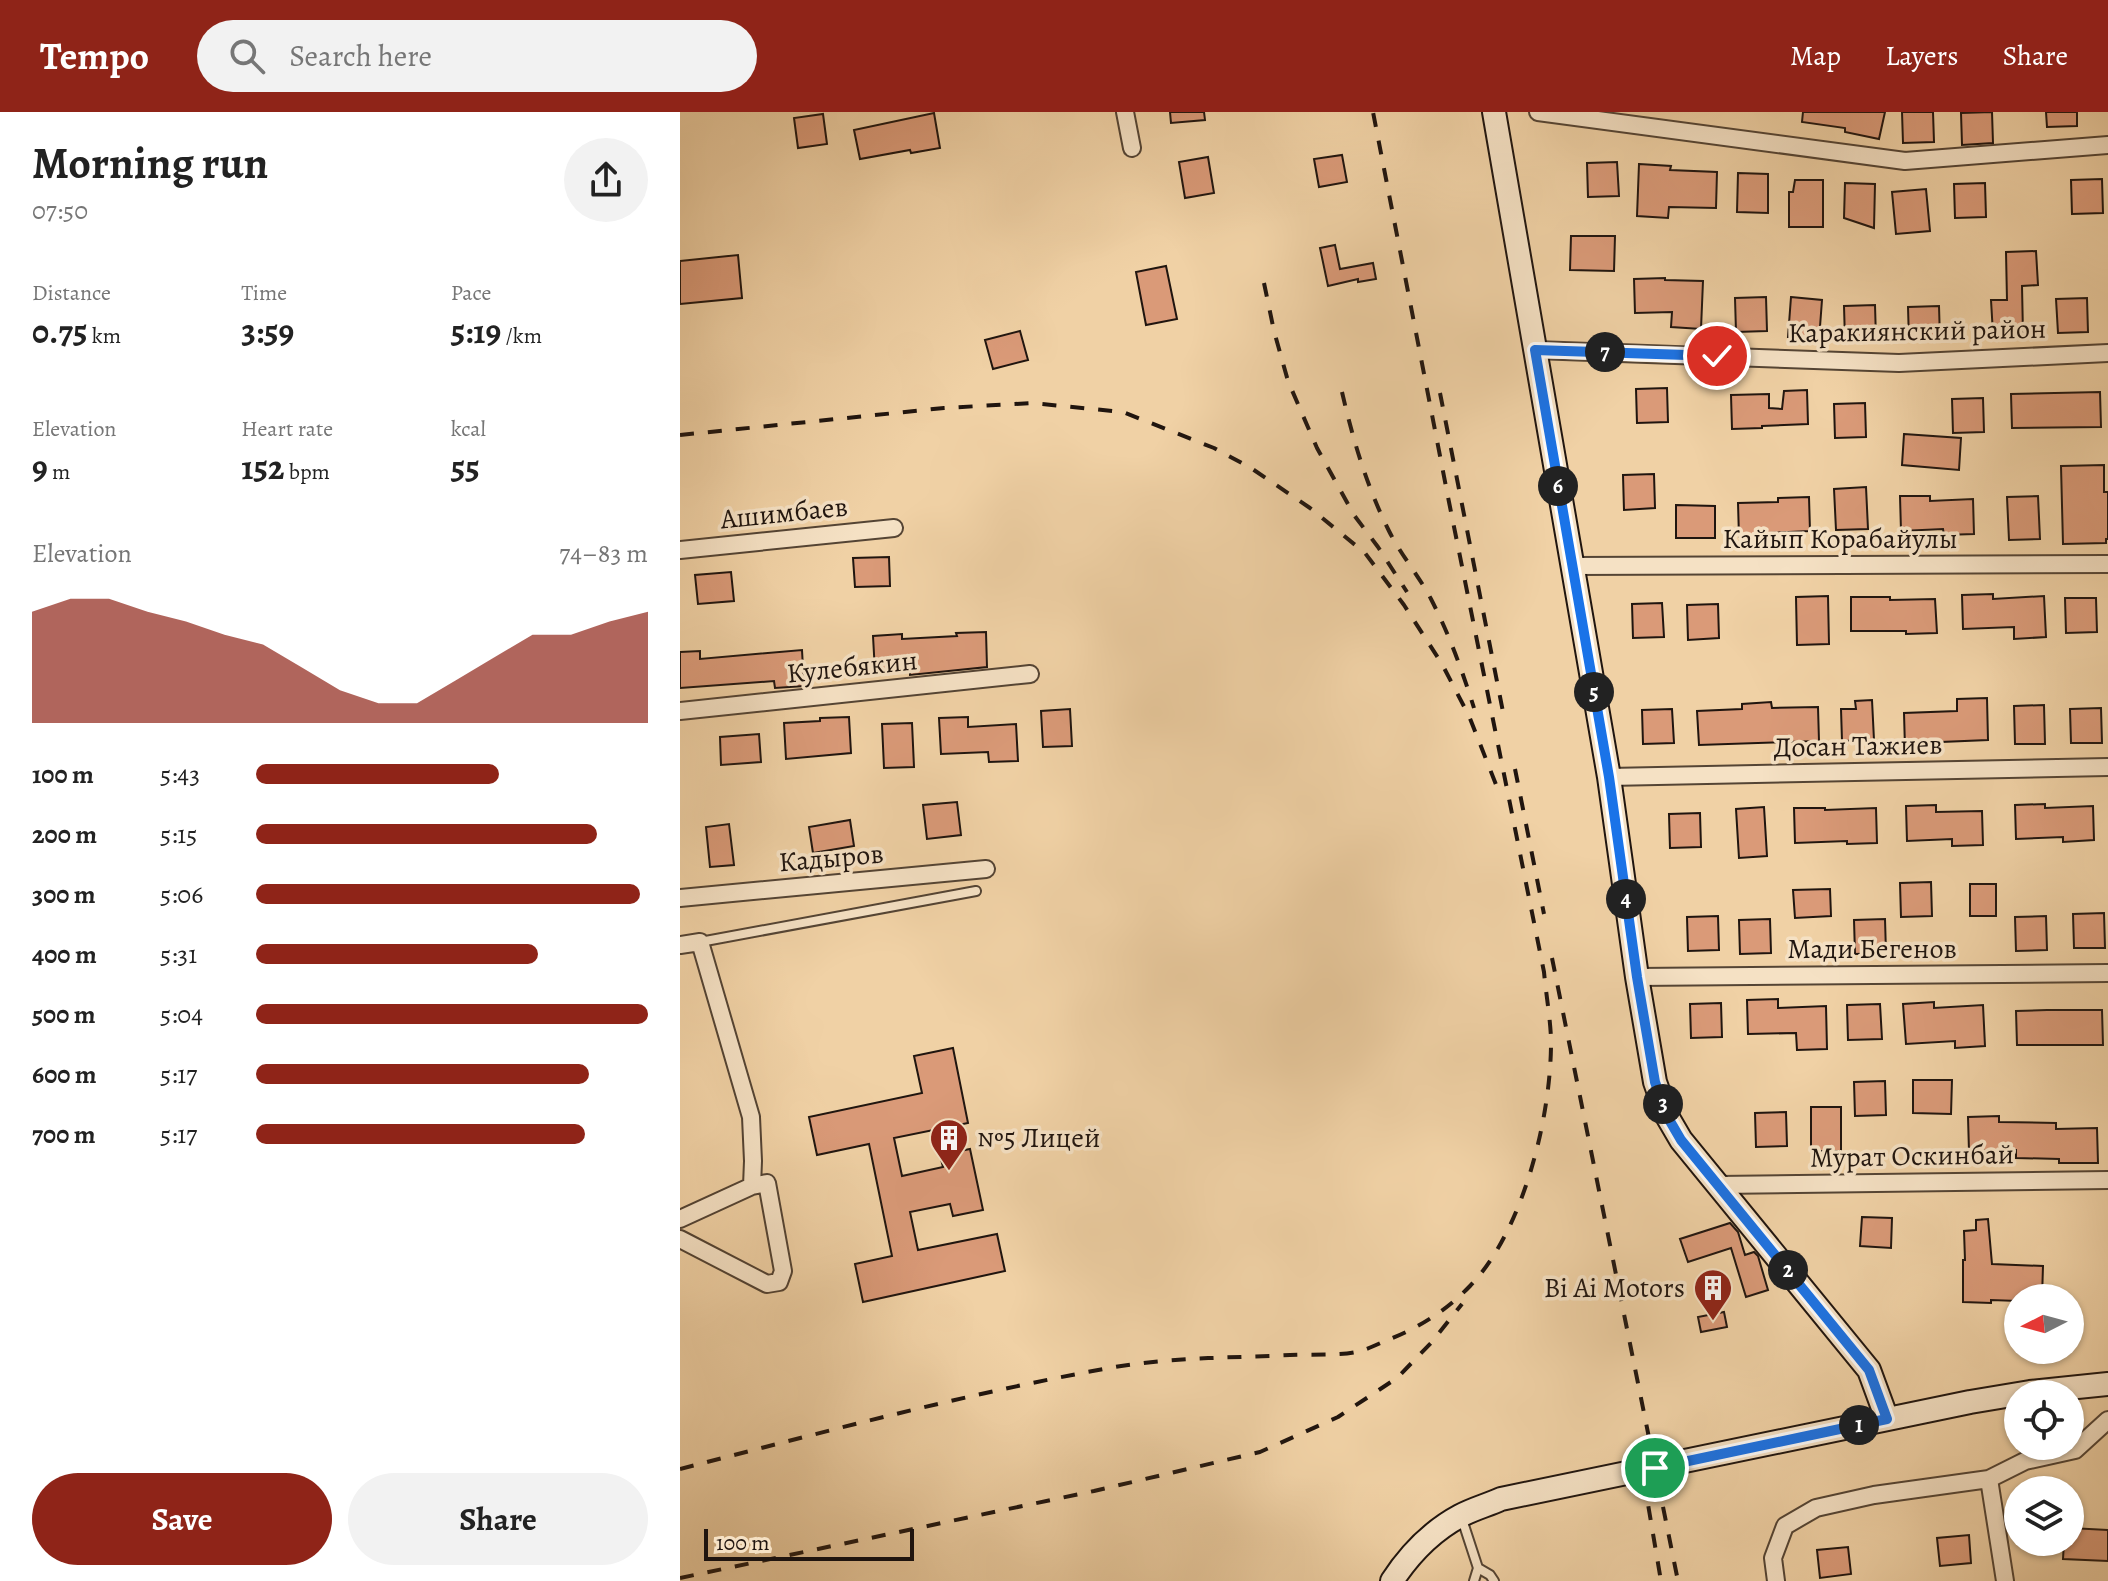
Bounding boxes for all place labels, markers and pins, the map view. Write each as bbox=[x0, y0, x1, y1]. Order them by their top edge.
pin bbox=[1683, 322, 1751, 390]
pin: 7 bbox=[1585, 332, 1625, 372]
pin: 6 bbox=[1538, 466, 1578, 506]
pin: 5 bbox=[1574, 672, 1614, 712]
pin: 4 bbox=[1606, 879, 1646, 919]
pin: 3 bbox=[1643, 1084, 1683, 1124]
building icon: №5 Лицей bbox=[928, 1117, 970, 1172]
place label: №5 Лицей bbox=[977, 1119, 1100, 1157]
pin: 2 bbox=[1768, 1250, 1808, 1290]
building icon: Bi Ai Motors bbox=[1692, 1267, 1734, 1322]
place label: Bi Ai Motors bbox=[1544, 1269, 1685, 1307]
pin: 1 bbox=[1839, 1405, 1879, 1445]
pin bbox=[1621, 1434, 1689, 1502]

